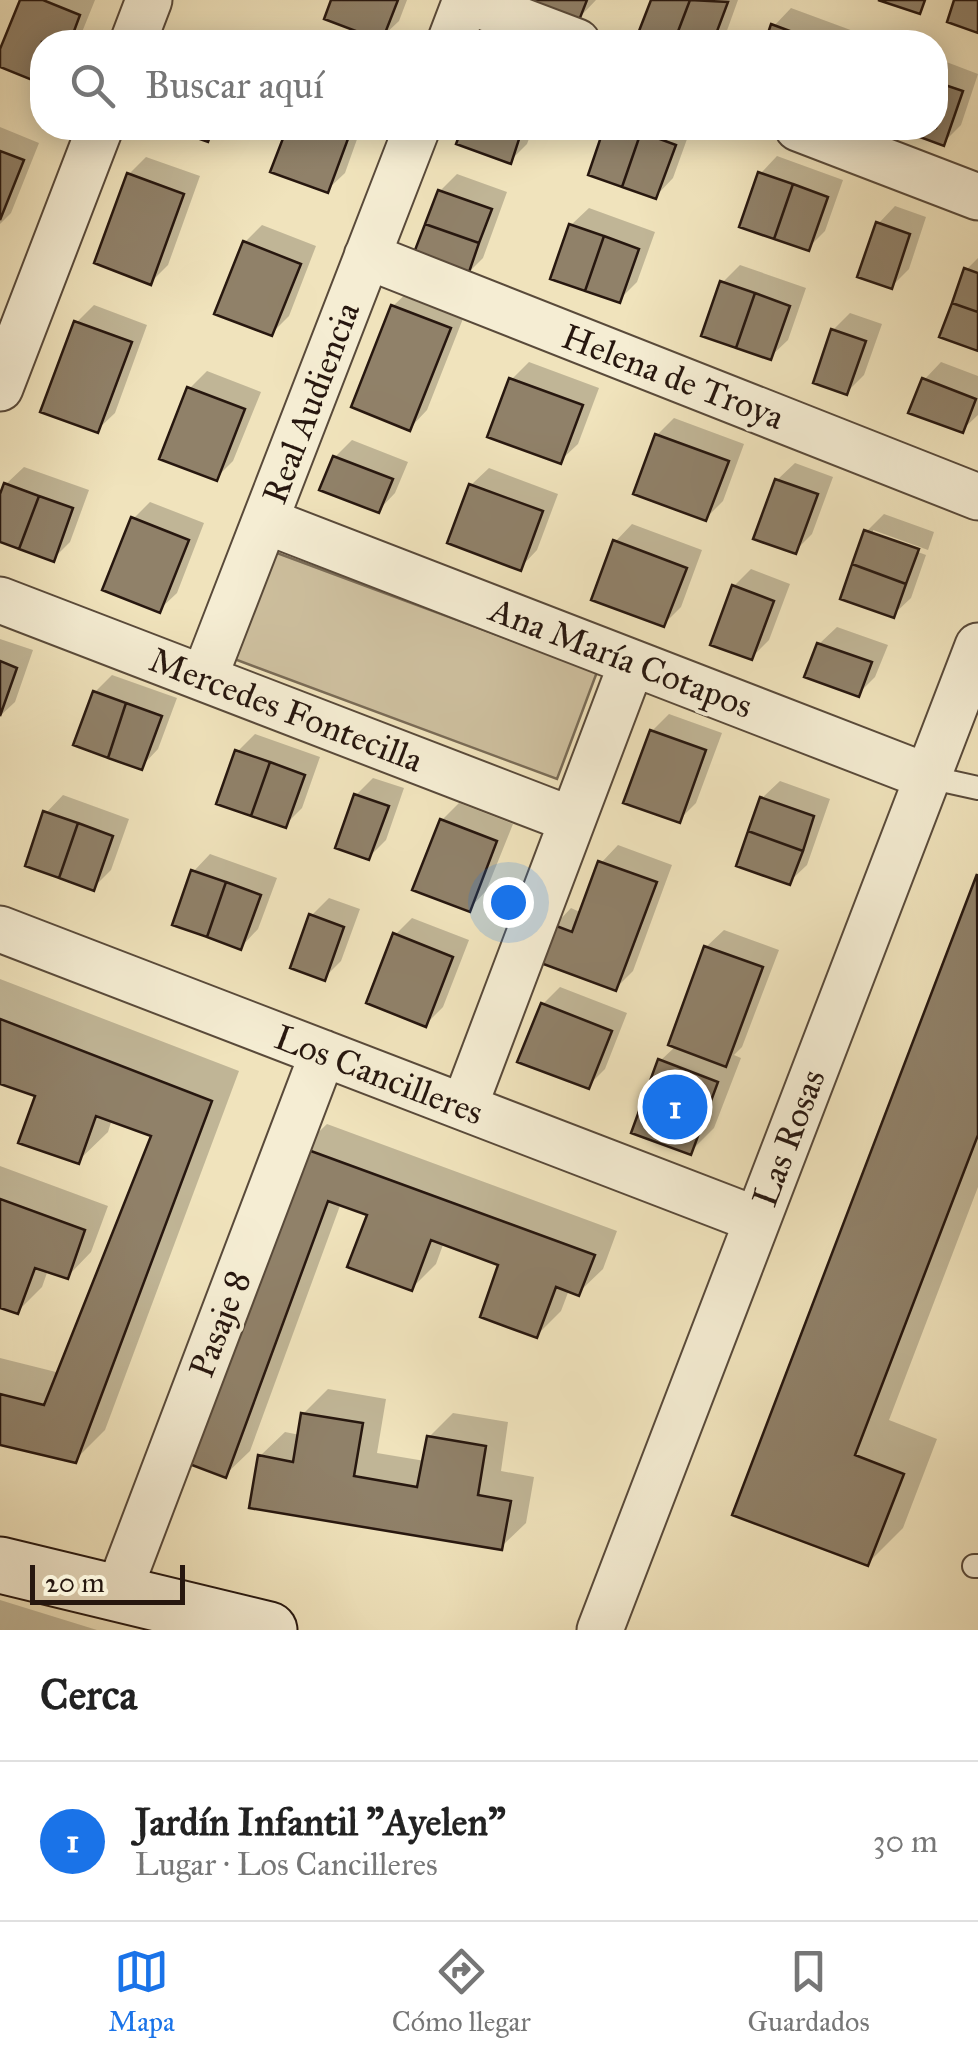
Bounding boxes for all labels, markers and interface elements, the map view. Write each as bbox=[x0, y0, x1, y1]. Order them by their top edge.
search box bbox=[30, 30, 948, 140]
icon: search bbox=[65, 58, 120, 113]
text: Buscar aquí bbox=[145, 62, 324, 108]
street label: Real Audiencia bbox=[253, 296, 369, 510]
street label: Helena de Troya bbox=[556, 315, 790, 439]
street label: Ana María Cotapos bbox=[482, 587, 758, 728]
street label: Mercedes Fontecilla bbox=[143, 638, 429, 782]
your location bbox=[483, 877, 534, 928]
street label: Los Cancilleres bbox=[269, 1016, 489, 1134]
street label: Las Rosas bbox=[743, 1063, 835, 1213]
pin: 1 bbox=[642, 1070, 708, 1144]
street label: Pasaje 8 bbox=[180, 1264, 260, 1384]
scale bar bbox=[30, 1560, 185, 1604]
text: 20 m bbox=[45, 1565, 105, 1600]
text: Cerca bbox=[40, 1669, 137, 1721]
text: Jardín Infantil "Ayelen" bbox=[135, 1799, 506, 1845]
text: 1 bbox=[66, 1822, 79, 1861]
text: 30 m bbox=[873, 1822, 938, 1861]
text: Lugar · Los Cancilleres bbox=[135, 1845, 438, 1884]
tab: Mapa bbox=[108, 1944, 175, 2039]
tab: Cómo llegar bbox=[392, 1944, 531, 2039]
tab: Guardados bbox=[748, 1944, 870, 2039]

